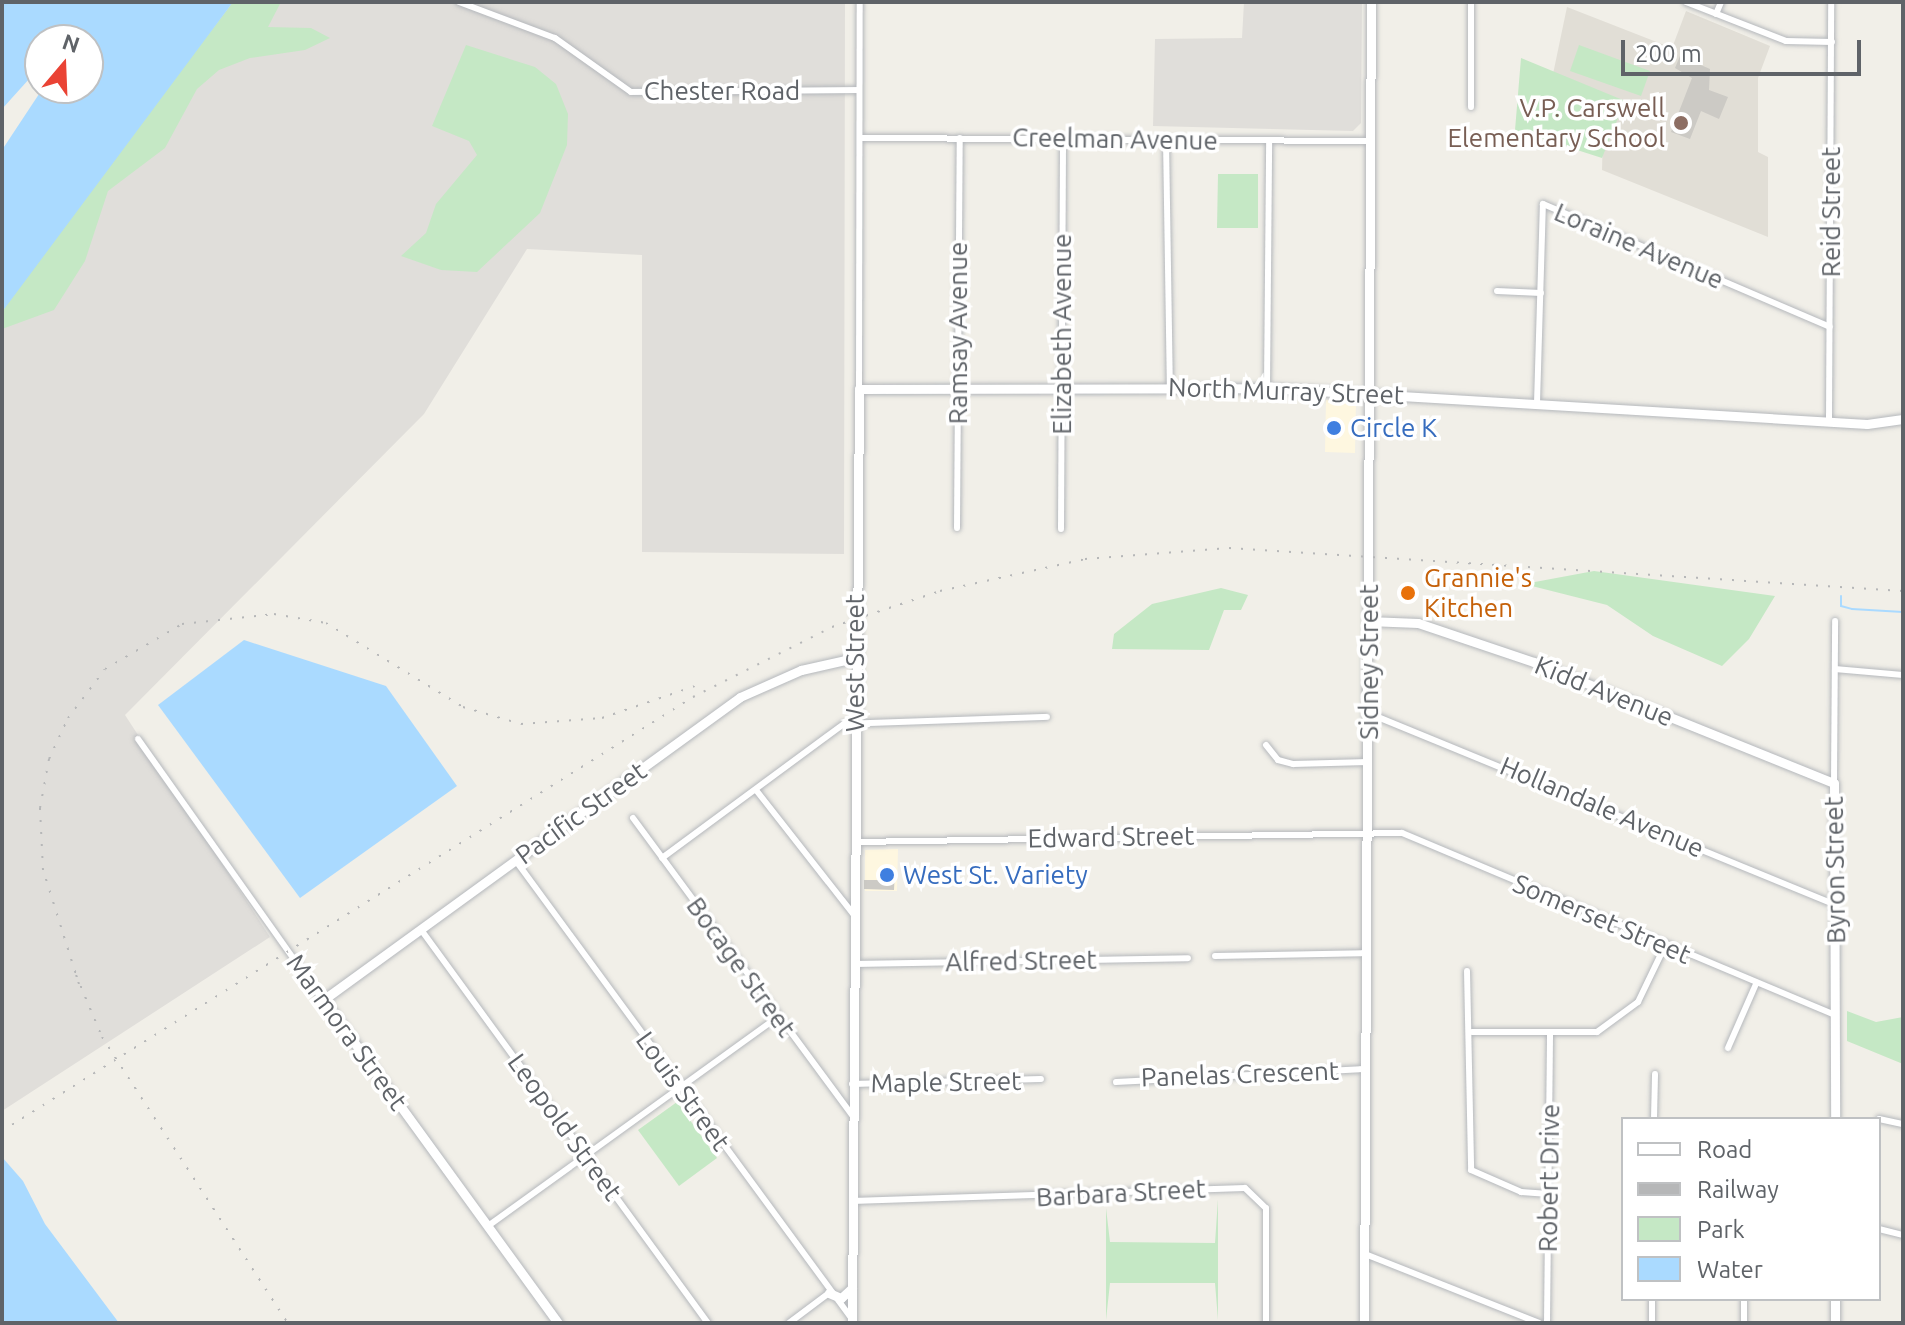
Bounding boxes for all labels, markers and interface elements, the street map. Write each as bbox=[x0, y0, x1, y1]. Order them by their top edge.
north arrow bbox=[24, 24, 104, 104]
scale bar bbox=[1625, 24, 1865, 74]
text: N bbox=[59, 28, 83, 57]
text: 200 m bbox=[1635, 40, 1702, 67]
street label: Chester Road bbox=[644, 75, 800, 107]
place label: V.P. Carswell Elementary School bbox=[1447, 92, 1665, 154]
marker: V.P. Carswell Elementary School bbox=[1672, 114, 1690, 132]
street label: Creelman Avenue bbox=[1012, 122, 1218, 156]
street label: Reid Street bbox=[1815, 147, 1847, 277]
street label: Loraine Avenue bbox=[1550, 196, 1728, 296]
street label: Elizabeth Avenue bbox=[1046, 233, 1078, 435]
street label: Ramsay Avenue bbox=[942, 242, 974, 424]
street label: North Murray Street bbox=[1167, 371, 1405, 411]
place label: Circle K bbox=[1350, 412, 1437, 444]
marker: Circle K bbox=[1325, 419, 1343, 437]
place label: Grannie's Kitchen bbox=[1424, 562, 1532, 624]
street label: Sidney Street bbox=[1353, 584, 1385, 740]
marker: Grannie's Kitchen bbox=[1399, 584, 1417, 602]
street label: West Street bbox=[839, 594, 871, 732]
street label: Kidd Avenue bbox=[1530, 649, 1678, 733]
street label: Hollandale Avenue bbox=[1495, 750, 1709, 864]
street label: Pacific Street bbox=[510, 755, 652, 871]
street label: Byron Street bbox=[1818, 796, 1852, 944]
street label: Edward Street bbox=[1027, 820, 1195, 854]
place label: West St. Variety bbox=[903, 859, 1088, 891]
marker: West St. Variety bbox=[878, 866, 896, 884]
street label: Somerset Street bbox=[1509, 868, 1695, 970]
street label: Bocage Street bbox=[680, 891, 802, 1043]
street label: Alfred Street bbox=[945, 944, 1097, 978]
street label: Marmora Street bbox=[280, 948, 414, 1116]
street label: Louis Street bbox=[629, 1025, 737, 1157]
street label: Leopold Street bbox=[501, 1048, 629, 1206]
street label: Panelas Crescent bbox=[1140, 1055, 1340, 1093]
street label: Maple Street bbox=[870, 1065, 1022, 1099]
street label: Robert Drive bbox=[1532, 1104, 1566, 1252]
legend bbox=[1621, 1117, 1881, 1301]
text: Road bbox=[1697, 1136, 1752, 1163]
street label: Barbara Street bbox=[1035, 1173, 1207, 1213]
text: Railway bbox=[1697, 1176, 1779, 1203]
text: Park bbox=[1697, 1216, 1745, 1243]
text: Water bbox=[1697, 1256, 1763, 1283]

